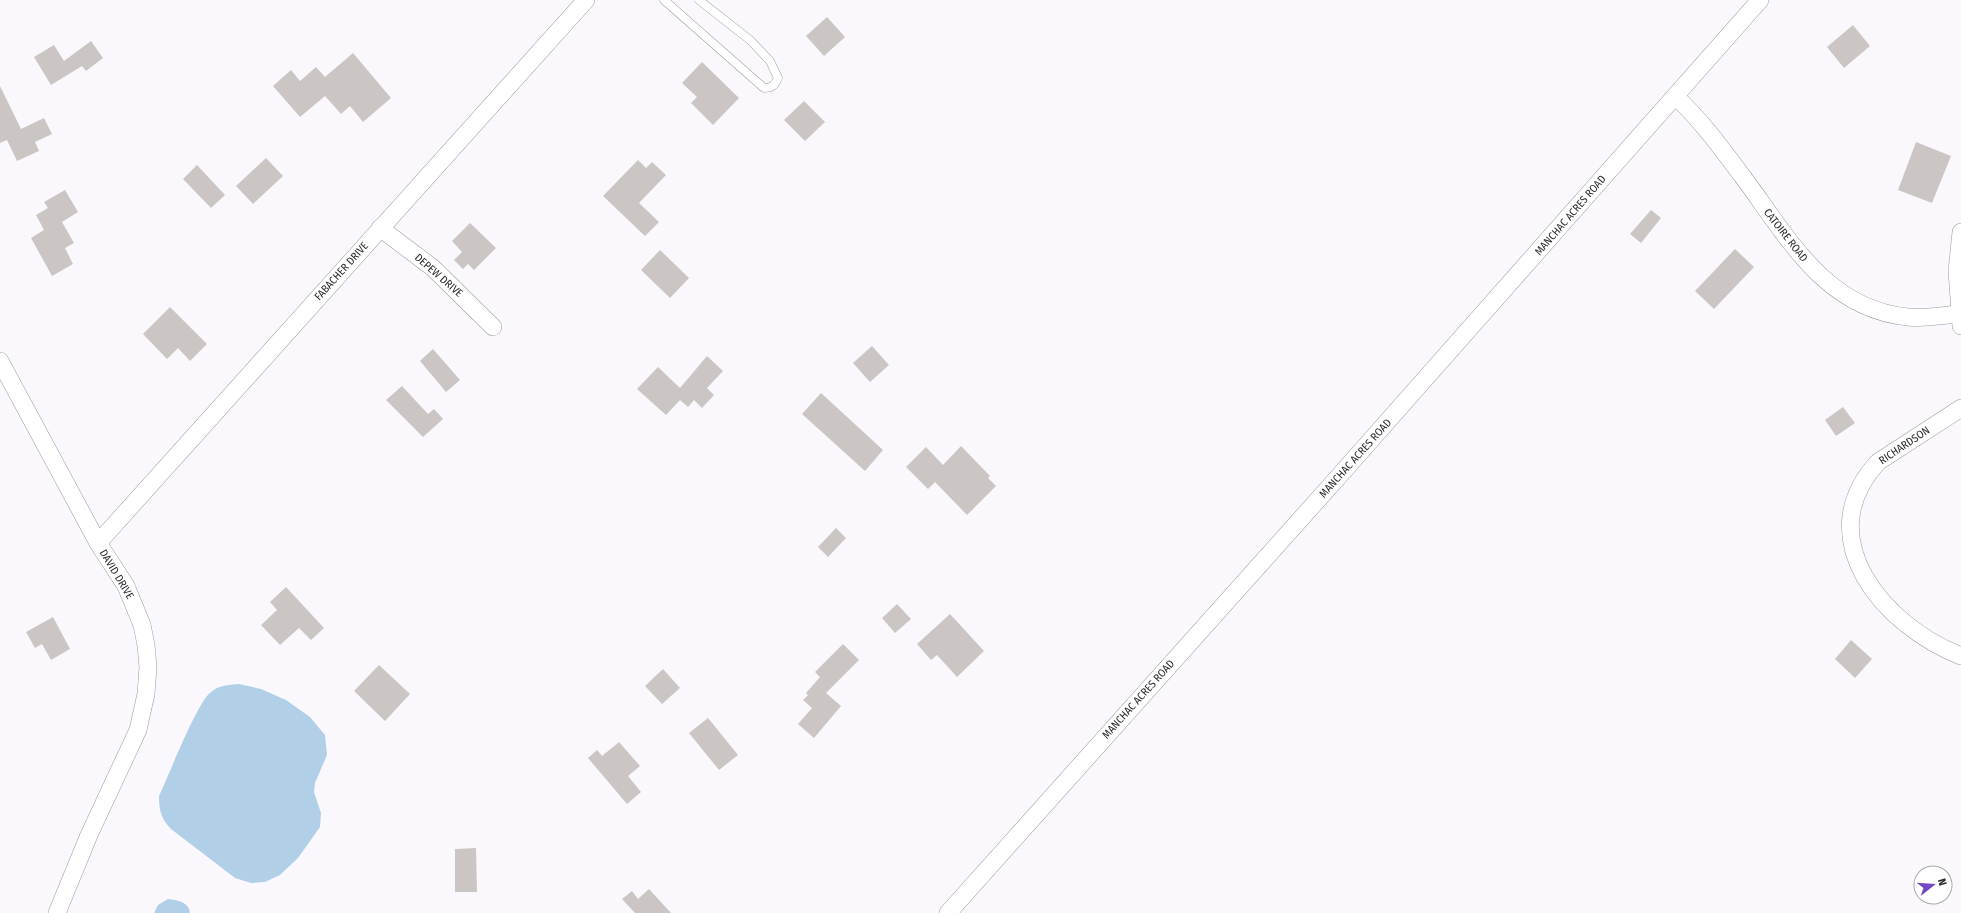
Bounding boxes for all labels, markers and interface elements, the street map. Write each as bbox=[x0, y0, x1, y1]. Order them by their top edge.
street label: MANCHAC ACRES ROAD bbox=[1532, 173, 1609, 258]
street label: CATOIRE ROAD bbox=[1761, 206, 1810, 265]
street label: FABACHER DRIVE bbox=[312, 240, 371, 303]
street label: DEPEW DRIVE bbox=[412, 251, 465, 300]
street label: MANCHAC ACRES ROAD bbox=[1317, 416, 1394, 500]
street label: RICHARDSON bbox=[1876, 424, 1932, 467]
street label: DAVID DRIVE bbox=[97, 547, 136, 601]
street label: MANCHAC ACRES ROAD bbox=[1100, 657, 1177, 741]
north arrow bbox=[1913, 865, 1953, 905]
text: N bbox=[1935, 877, 1949, 887]

